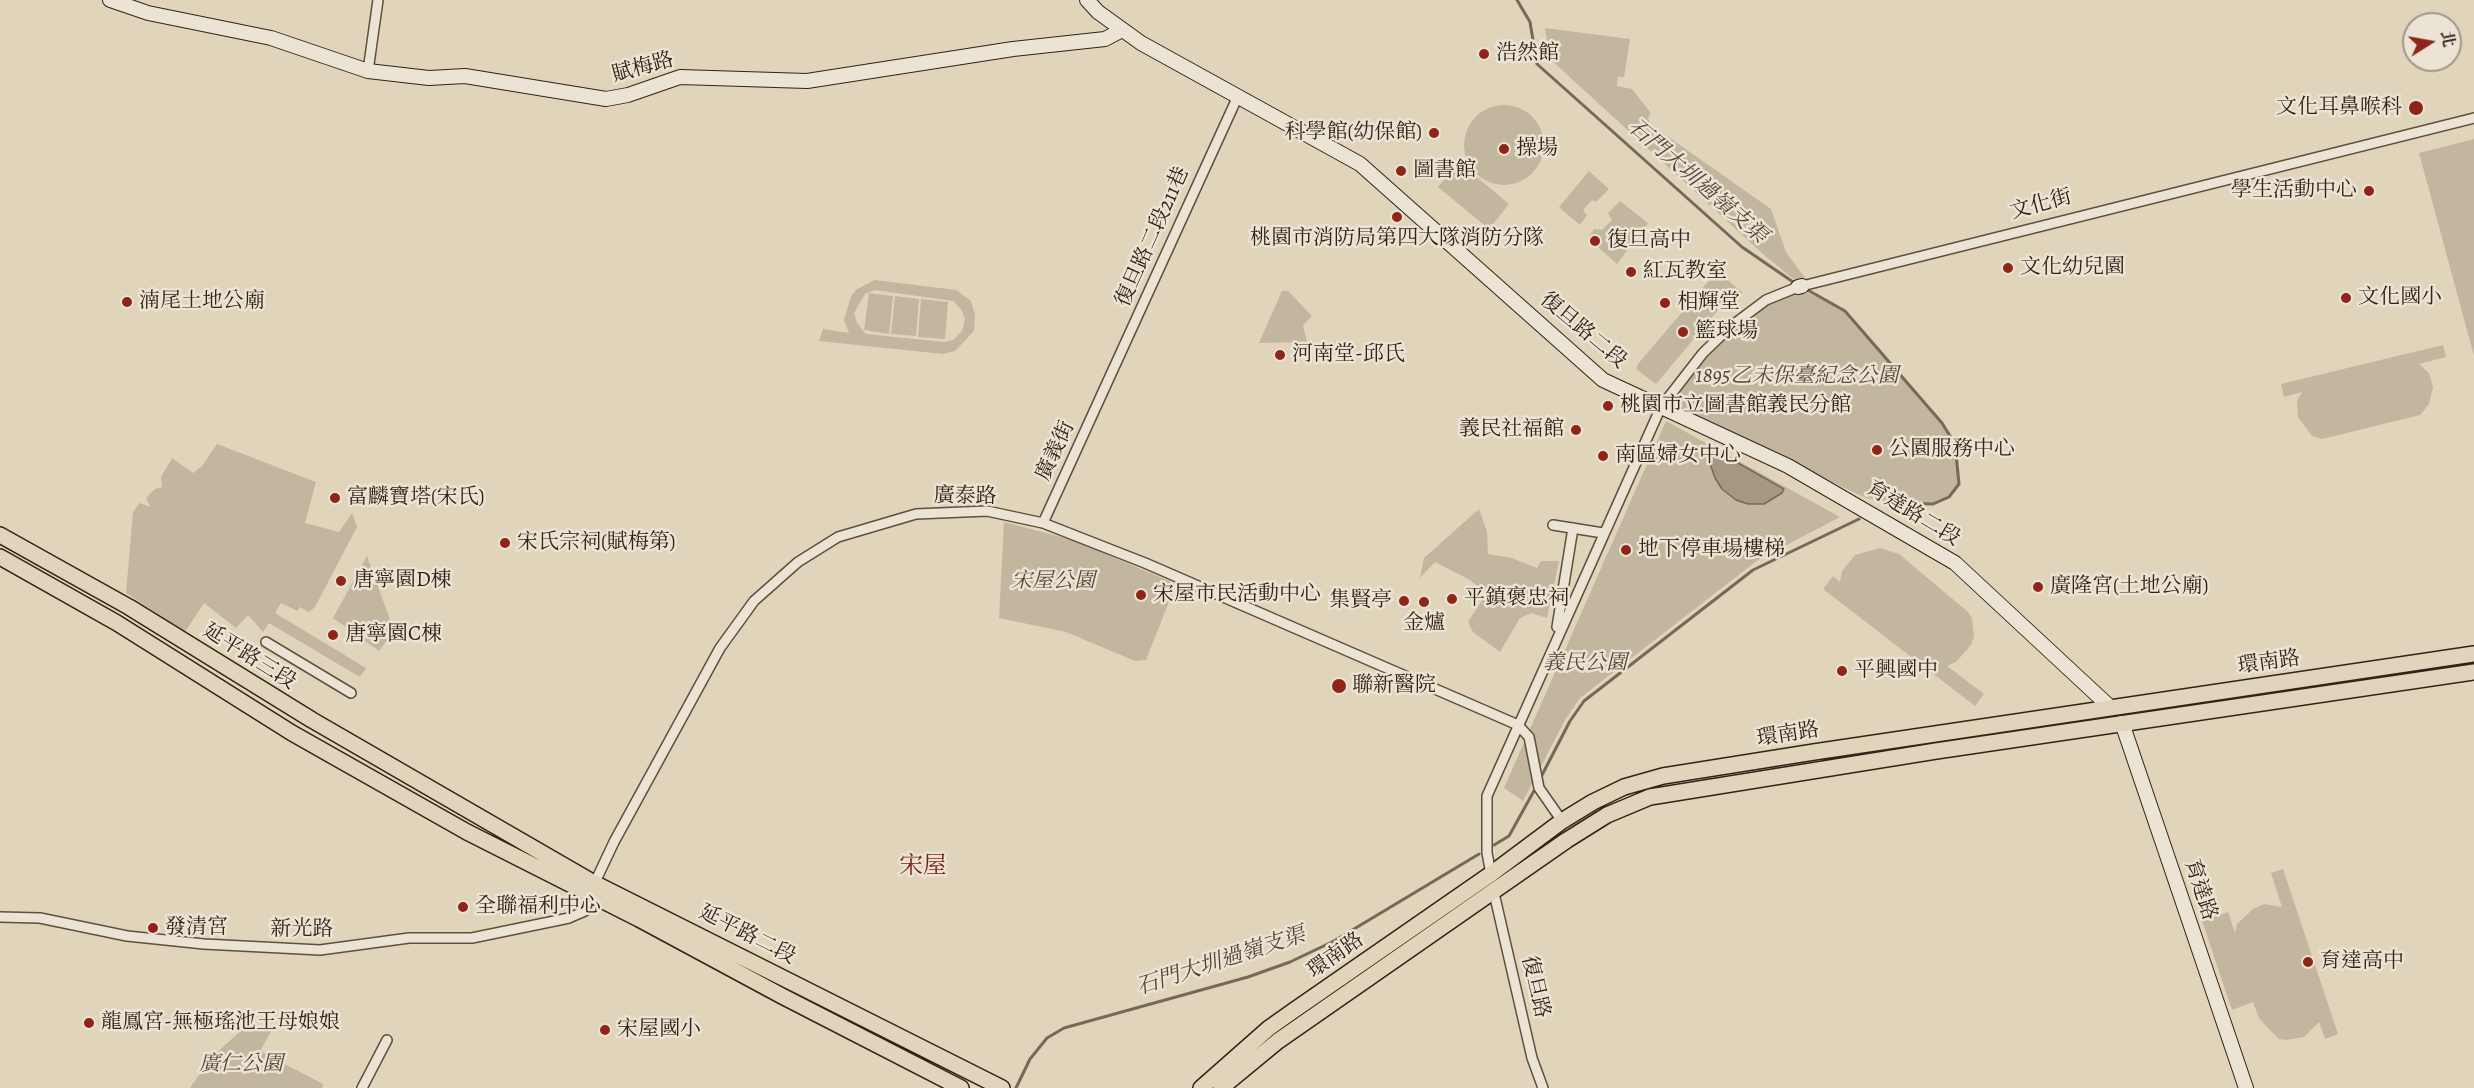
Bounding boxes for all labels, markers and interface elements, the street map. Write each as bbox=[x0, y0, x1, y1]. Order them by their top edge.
north arrow bbox=[2402, 12, 2462, 72]
text: 北 bbox=[2435, 29, 2460, 49]
place label: 浩然館 bbox=[1496, 41, 1559, 67]
marker: 浩然館 bbox=[1477, 47, 1491, 61]
street label: 賦梅路 bbox=[609, 48, 677, 88]
place label: 文化耳鼻喉科 bbox=[2276, 95, 2402, 121]
marker: 文化耳鼻喉科 bbox=[2407, 99, 2425, 117]
water label: 石門大圳過嶺支渠 bbox=[1622, 114, 1772, 250]
place label: 科學館(幼保館) bbox=[1284, 120, 1422, 146]
marker: 科學館(幼保館) bbox=[1427, 126, 1441, 140]
place label: 操場 bbox=[1516, 136, 1558, 162]
marker: 操場 bbox=[1497, 142, 1511, 156]
place label: 圖書館 bbox=[1413, 158, 1476, 184]
street label: 復旦路二段211巷 bbox=[1111, 163, 1195, 311]
marker: 圖書館 bbox=[1394, 164, 1408, 178]
place label: 學生活動中心 bbox=[2231, 178, 2357, 204]
marker: 學生活動中心 bbox=[2362, 184, 2376, 198]
street label: 文化街 bbox=[2007, 185, 2075, 225]
marker: 桃園市消防局第四大隊消防分隊 bbox=[1390, 210, 1404, 224]
place label: 桃園市消防局第四大隊消防分隊 bbox=[1250, 226, 1544, 252]
place label: 復旦高中 bbox=[1607, 228, 1691, 254]
marker: 復旦高中 bbox=[1588, 234, 1602, 248]
place label: 文化幼兒園 bbox=[2020, 255, 2125, 281]
place label: 紅瓦教室 bbox=[1643, 259, 1727, 285]
marker: 文化幼兒園 bbox=[2001, 261, 2015, 275]
marker: 紅瓦教室 bbox=[1624, 265, 1638, 279]
place label: 文化國小 bbox=[2358, 285, 2442, 311]
street label: 復旦路二段 bbox=[1535, 288, 1631, 374]
place label: 湳尾土地公廟 bbox=[139, 289, 265, 315]
place label: 相輝堂 bbox=[1677, 290, 1740, 316]
marker: 文化國小 bbox=[2339, 291, 2353, 305]
marker: 湳尾土地公廟 bbox=[120, 295, 134, 309]
marker: 相輝堂 bbox=[1658, 296, 1672, 310]
place label: 籃球場 bbox=[1695, 319, 1758, 345]
marker: 籃球場 bbox=[1676, 325, 1690, 339]
place label: 河南堂-邱氏 bbox=[1292, 342, 1405, 368]
marker: 河南堂-邱氏 bbox=[1273, 348, 1287, 362]
park label: 1895乙未保臺紀念公園 bbox=[1696, 364, 1898, 390]
place label: 桃園市立圖書館義民分館 bbox=[1620, 393, 1851, 419]
marker: 桃園市立圖書館義民分館 bbox=[1601, 399, 1615, 413]
street label: 廣義街 bbox=[1031, 417, 1081, 485]
place label: 義民社福館 bbox=[1459, 417, 1564, 443]
marker: 義民社福館 bbox=[1569, 423, 1583, 437]
place label: 公園服務中心 bbox=[1889, 437, 2015, 463]
place label: 南區婦女中心 bbox=[1615, 443, 1741, 469]
marker: 公園服務中心 bbox=[1870, 443, 1884, 457]
marker: 南區婦女中心 bbox=[1596, 449, 1610, 463]
street label: 育達路二段 bbox=[1862, 476, 1964, 552]
street label: 廣泰路 bbox=[933, 484, 997, 510]
place label: 富麟寶塔(宋氏) bbox=[347, 485, 485, 511]
marker: 富麟寶塔(宋氏) bbox=[328, 491, 342, 505]
place label: 宋氏宗祠(賦梅第) bbox=[517, 530, 676, 556]
marker: 宋氏宗祠(賦梅第) bbox=[498, 536, 512, 550]
place label: 地下停車場樓梯 bbox=[1638, 537, 1785, 563]
marker: 地下停車場樓梯 bbox=[1619, 543, 1633, 557]
place label: 唐寧園D棟 bbox=[353, 568, 452, 594]
park label: 宋屋公園 bbox=[1011, 569, 1095, 595]
marker: 唐寧園D棟 bbox=[334, 574, 348, 588]
place label: 廣隆宮(土地公廟) bbox=[2050, 574, 2209, 600]
marker: 廣隆宮(土地公廟) bbox=[2031, 580, 2045, 594]
place label: 宋屋市民活動中心 bbox=[1153, 582, 1321, 608]
place label: 平鎮褒忠祠 bbox=[1464, 586, 1569, 612]
marker: 宋屋市民活動中心 bbox=[1134, 588, 1148, 602]
place label: 集賢亭 bbox=[1329, 588, 1392, 614]
marker: 平鎮褒忠祠 bbox=[1445, 592, 1459, 606]
marker: 集賢亭 bbox=[1397, 594, 1411, 608]
marker: 金爐 bbox=[1417, 595, 1431, 609]
place label: 金爐 bbox=[1403, 611, 1445, 637]
street label: 延平路三段 bbox=[198, 618, 300, 696]
place label: 唐寧園C棟 bbox=[345, 622, 442, 648]
marker: 唐寧園C棟 bbox=[326, 628, 340, 642]
street label: 環南路 bbox=[2236, 646, 2302, 680]
park label: 義民公園 bbox=[1543, 651, 1627, 677]
place label: 平興國中 bbox=[1854, 658, 1938, 684]
marker: 平興國中 bbox=[1835, 664, 1849, 678]
place label: 聯新醫院 bbox=[1352, 673, 1436, 699]
marker: 聯新醫院 bbox=[1330, 677, 1348, 695]
street label: 環南路 bbox=[1755, 718, 1821, 752]
district label: 宋屋 bbox=[899, 853, 947, 881]
street label: 育達路 bbox=[2178, 856, 2222, 924]
place label: 全聯福利中心 bbox=[475, 894, 601, 920]
marker: 全聯福利中心 bbox=[456, 900, 470, 914]
street label: 延平路二段 bbox=[695, 900, 799, 970]
place label: 發清宮 bbox=[165, 915, 228, 941]
street label: 新光路 bbox=[271, 917, 333, 943]
marker: 發清宮 bbox=[146, 921, 160, 935]
water label: 石門大圳過嶺支渠 bbox=[1133, 922, 1309, 1002]
street label: 環南路 bbox=[1303, 928, 1369, 984]
place label: 育達高中 bbox=[2320, 949, 2404, 975]
street label: 復旦路 bbox=[1516, 953, 1554, 1021]
marker: 育達高中 bbox=[2301, 955, 2315, 969]
place label: 龍鳳宮-無極瑤池王母娘娘 bbox=[101, 1010, 340, 1036]
marker: 龍鳳宮-無極瑤池王母娘娘 bbox=[82, 1016, 96, 1030]
place label: 宋屋國小 bbox=[617, 1017, 701, 1043]
marker: 宋屋國小 bbox=[598, 1023, 612, 1037]
park label: 廣仁公園 bbox=[199, 1052, 283, 1078]

